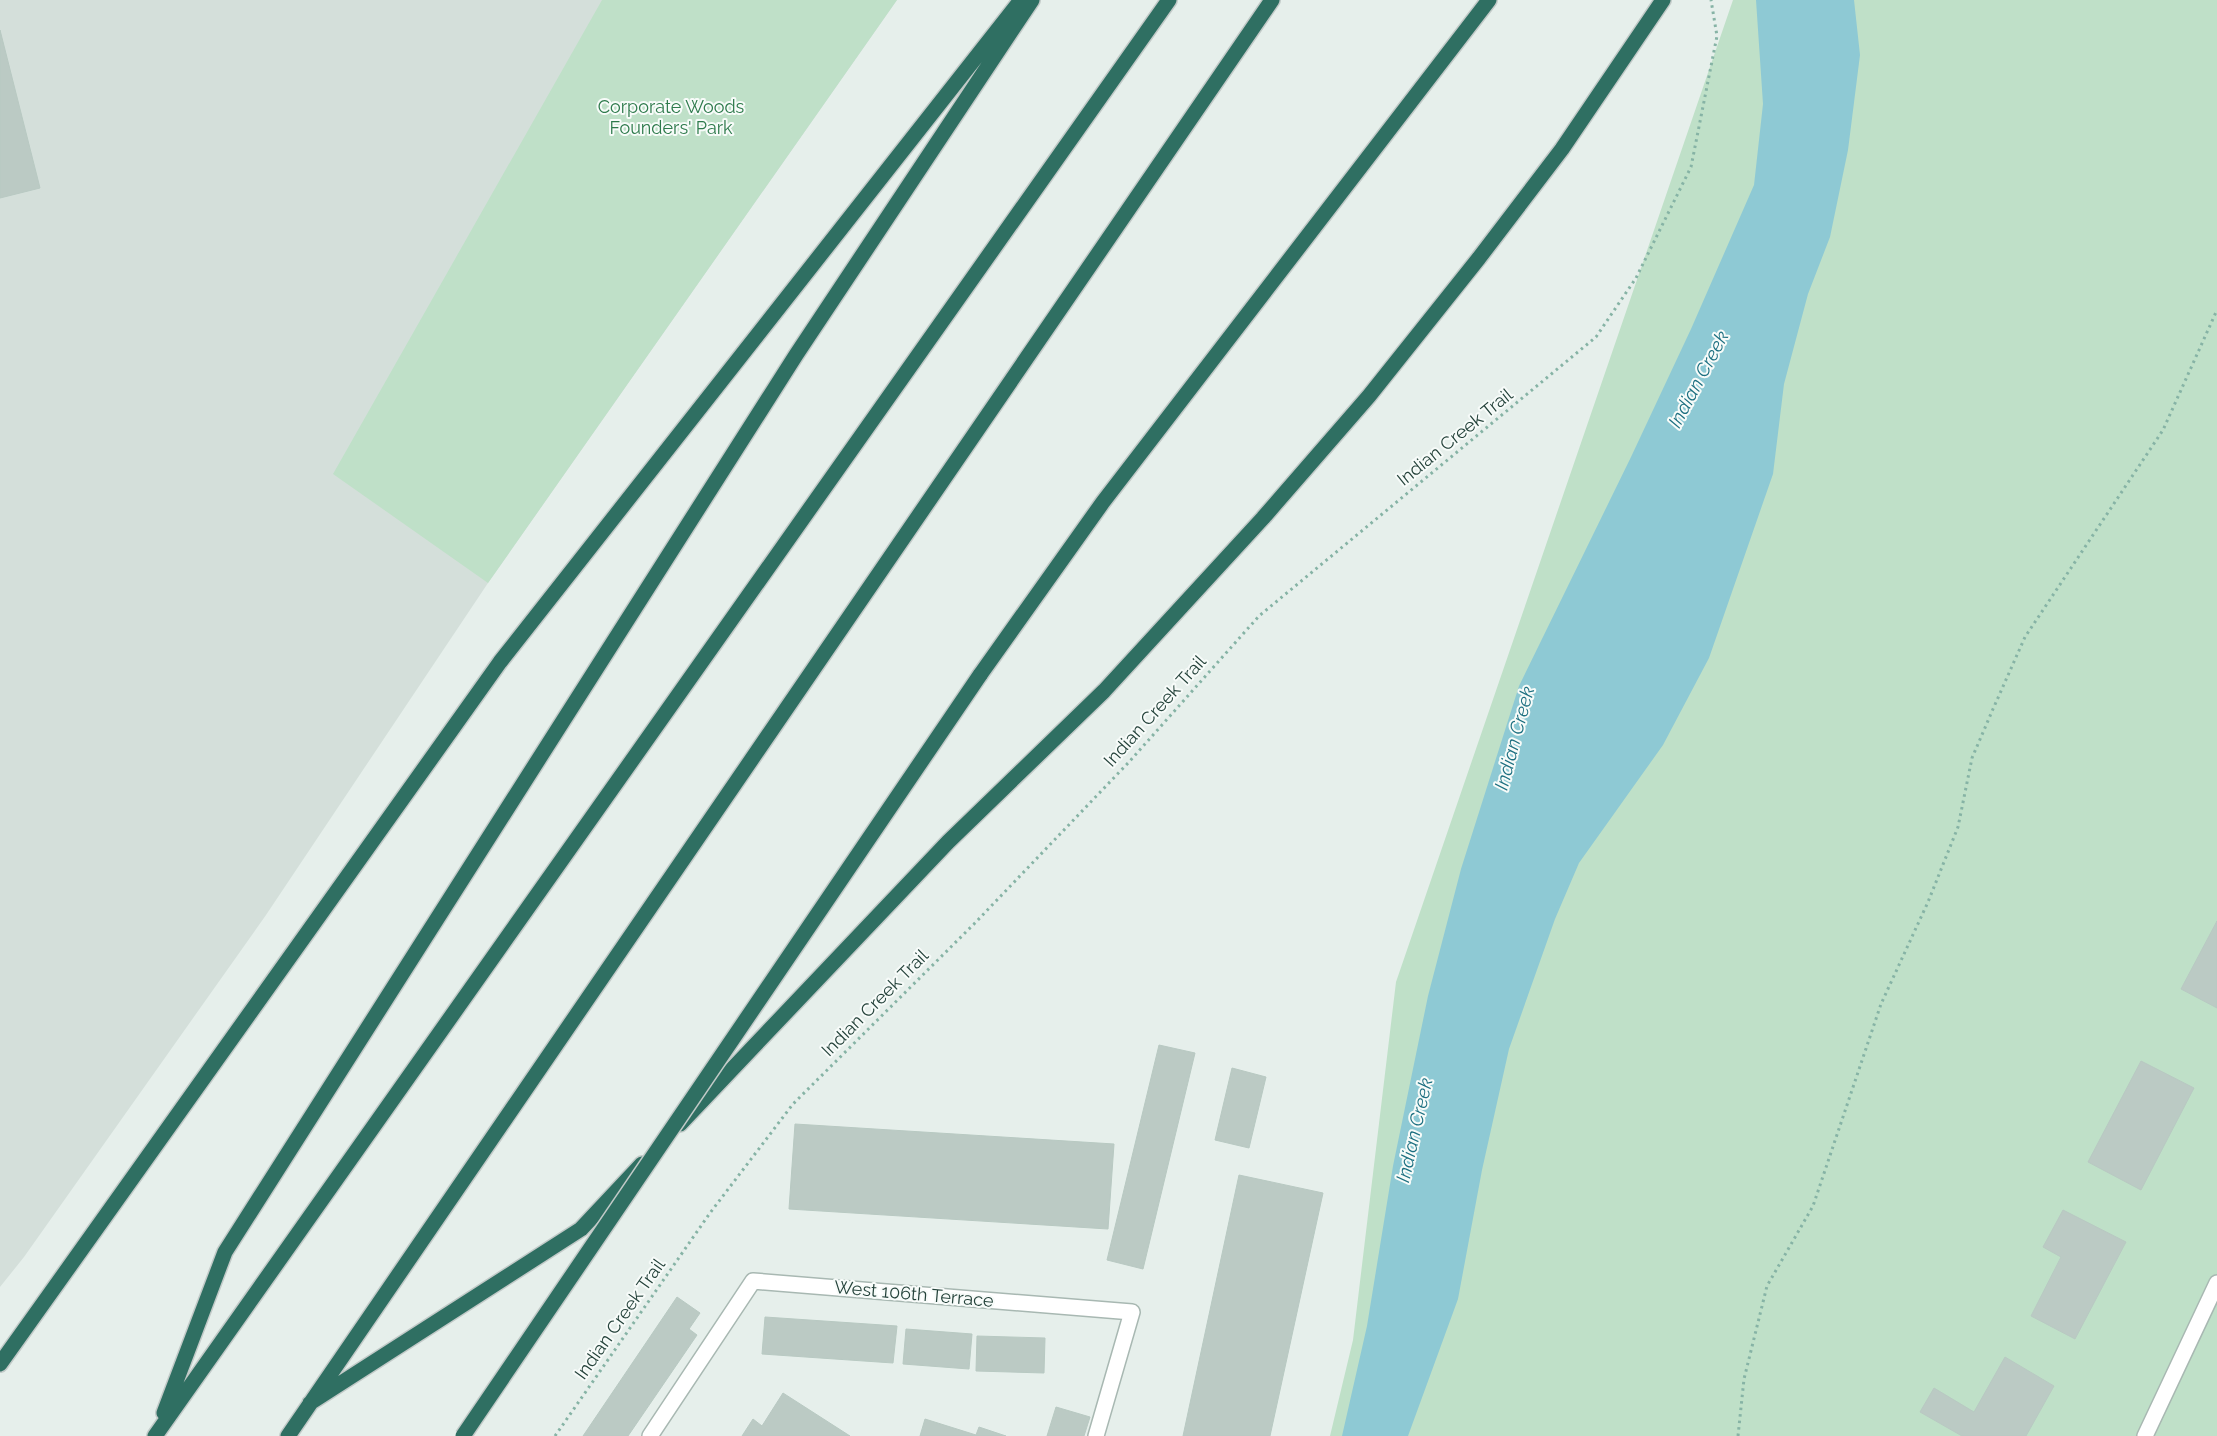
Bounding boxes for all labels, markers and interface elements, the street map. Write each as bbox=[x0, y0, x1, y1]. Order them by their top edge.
park label: Corporate Woods Founders' Park bbox=[598, 96, 745, 138]
water label: Indian Creek bbox=[1663, 327, 1733, 431]
street label: Indian Creek Trail bbox=[1393, 384, 1517, 490]
street label: Indian Creek Trail bbox=[1099, 651, 1210, 771]
water label: Indian Creek bbox=[1490, 684, 1538, 792]
street label: Indian Creek Trail bbox=[817, 945, 932, 1060]
water label: Indian Creek bbox=[1391, 1076, 1437, 1184]
street label: Indian Creek Trail bbox=[570, 1254, 669, 1383]
street label: West 106th Terrace bbox=[833, 1276, 995, 1311]

